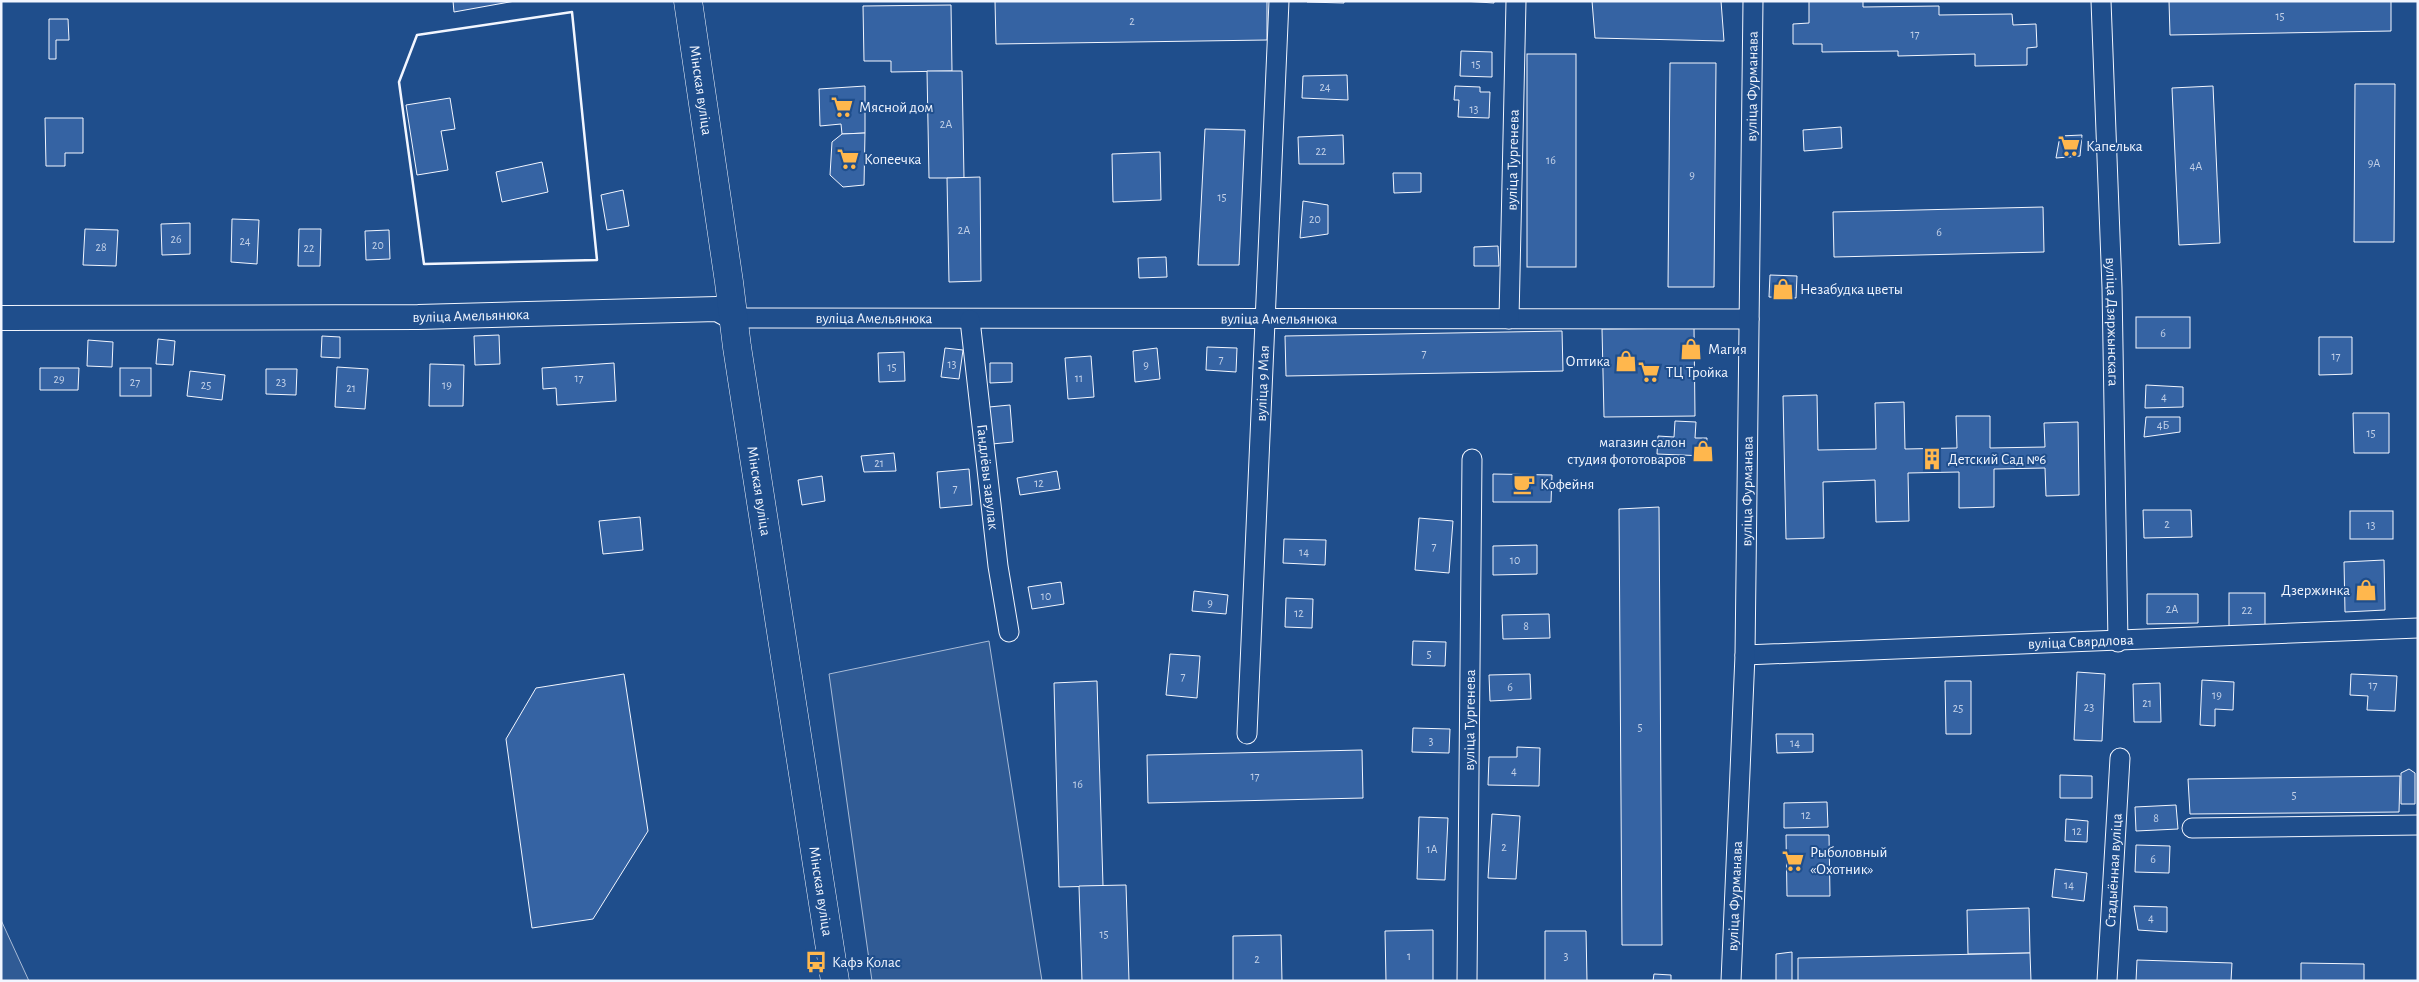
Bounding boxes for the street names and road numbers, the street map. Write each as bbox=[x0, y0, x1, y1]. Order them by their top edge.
street label: вуліца Фурманава bbox=[1744, 31, 1760, 142]
street label: Мінская вуліца bbox=[687, 44, 715, 136]
street label: вуліца Тургенева bbox=[1504, 109, 1521, 211]
street label: вуліца Дзяржынскага bbox=[2103, 257, 2121, 387]
street label: вуліца Амельянюка bbox=[413, 307, 530, 325]
street label: вуліца Амельянюка bbox=[816, 311, 933, 326]
street label: вуліца Амельянюка bbox=[1221, 311, 1338, 326]
street label: вуліца 9 Мая bbox=[1253, 345, 1271, 422]
street label: Гандлёвы завулак bbox=[974, 423, 1001, 531]
street label: вуліца Фурманава bbox=[1739, 436, 1755, 547]
street label: Мінская вуліца bbox=[745, 445, 774, 537]
street label: вуліца Свярдлова bbox=[2028, 632, 2134, 651]
street label: вуліца Тургенева bbox=[1462, 669, 1477, 771]
street label: Стадыённая вуліца bbox=[2103, 812, 2124, 928]
street label: вуліца Фурманава bbox=[1725, 840, 1745, 952]
street label: Мінская вуліца bbox=[807, 845, 835, 937]

